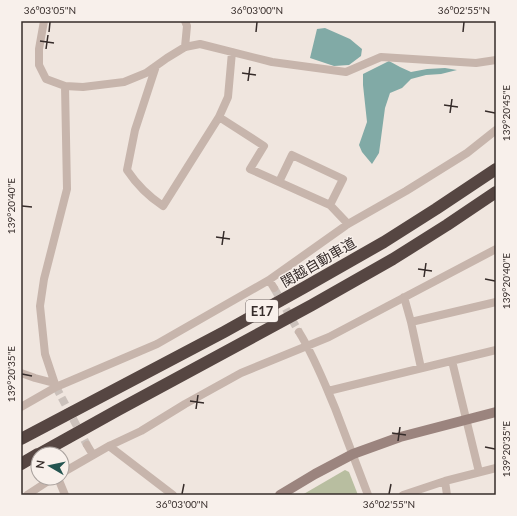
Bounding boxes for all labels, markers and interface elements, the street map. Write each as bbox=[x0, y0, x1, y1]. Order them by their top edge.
text: 36°03'05"N bbox=[24, 4, 76, 16]
text: 36°03'00"N bbox=[231, 4, 283, 16]
text: 36°02'55"N bbox=[438, 4, 490, 16]
text: 139°20'45"E bbox=[500, 85, 512, 141]
text: 139°20'40"E bbox=[5, 178, 17, 234]
street label: 関越自動車道 bbox=[277, 234, 359, 290]
text: 139°20'40"E bbox=[500, 253, 512, 309]
road number: E17 bbox=[246, 300, 278, 322]
text: 139°20'35"E bbox=[5, 346, 17, 402]
text: 139°20'35"E bbox=[500, 421, 512, 477]
north arrow bbox=[30, 446, 70, 486]
text: N bbox=[33, 459, 47, 470]
text: 36°03'00"N bbox=[156, 498, 208, 510]
text: 36°02'55"N bbox=[363, 498, 415, 510]

